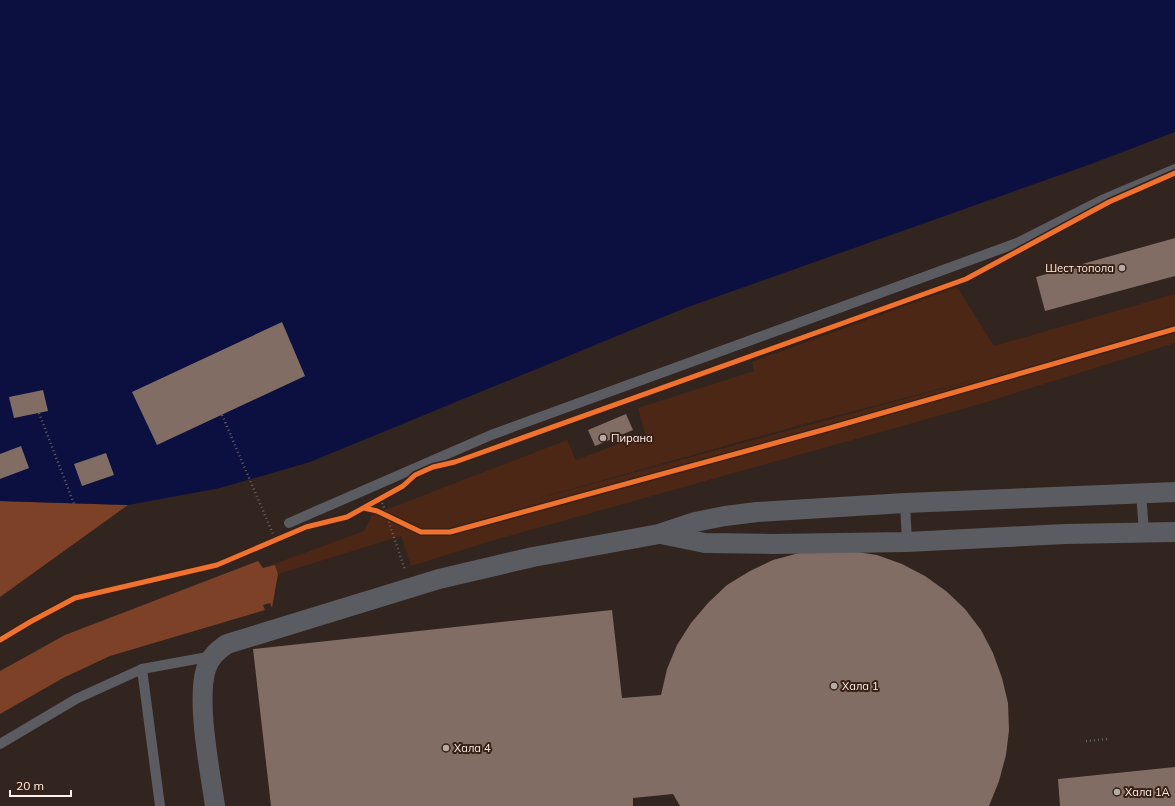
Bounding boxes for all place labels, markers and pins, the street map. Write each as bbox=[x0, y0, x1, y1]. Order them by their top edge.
place label: Шест топола bbox=[1045, 261, 1114, 275]
marker: Шест топола bbox=[1117, 263, 1127, 273]
place label: Пирана bbox=[611, 431, 653, 445]
marker: Пирана bbox=[598, 433, 608, 443]
place label: Хала 1 bbox=[842, 679, 879, 693]
marker: Хала 1 bbox=[829, 681, 839, 691]
place label: Хала 4 bbox=[454, 741, 491, 755]
marker: Хала 4 bbox=[441, 743, 451, 753]
place label: Хала 1А bbox=[1125, 785, 1170, 799]
marker: Хала 1А bbox=[1112, 787, 1122, 797]

